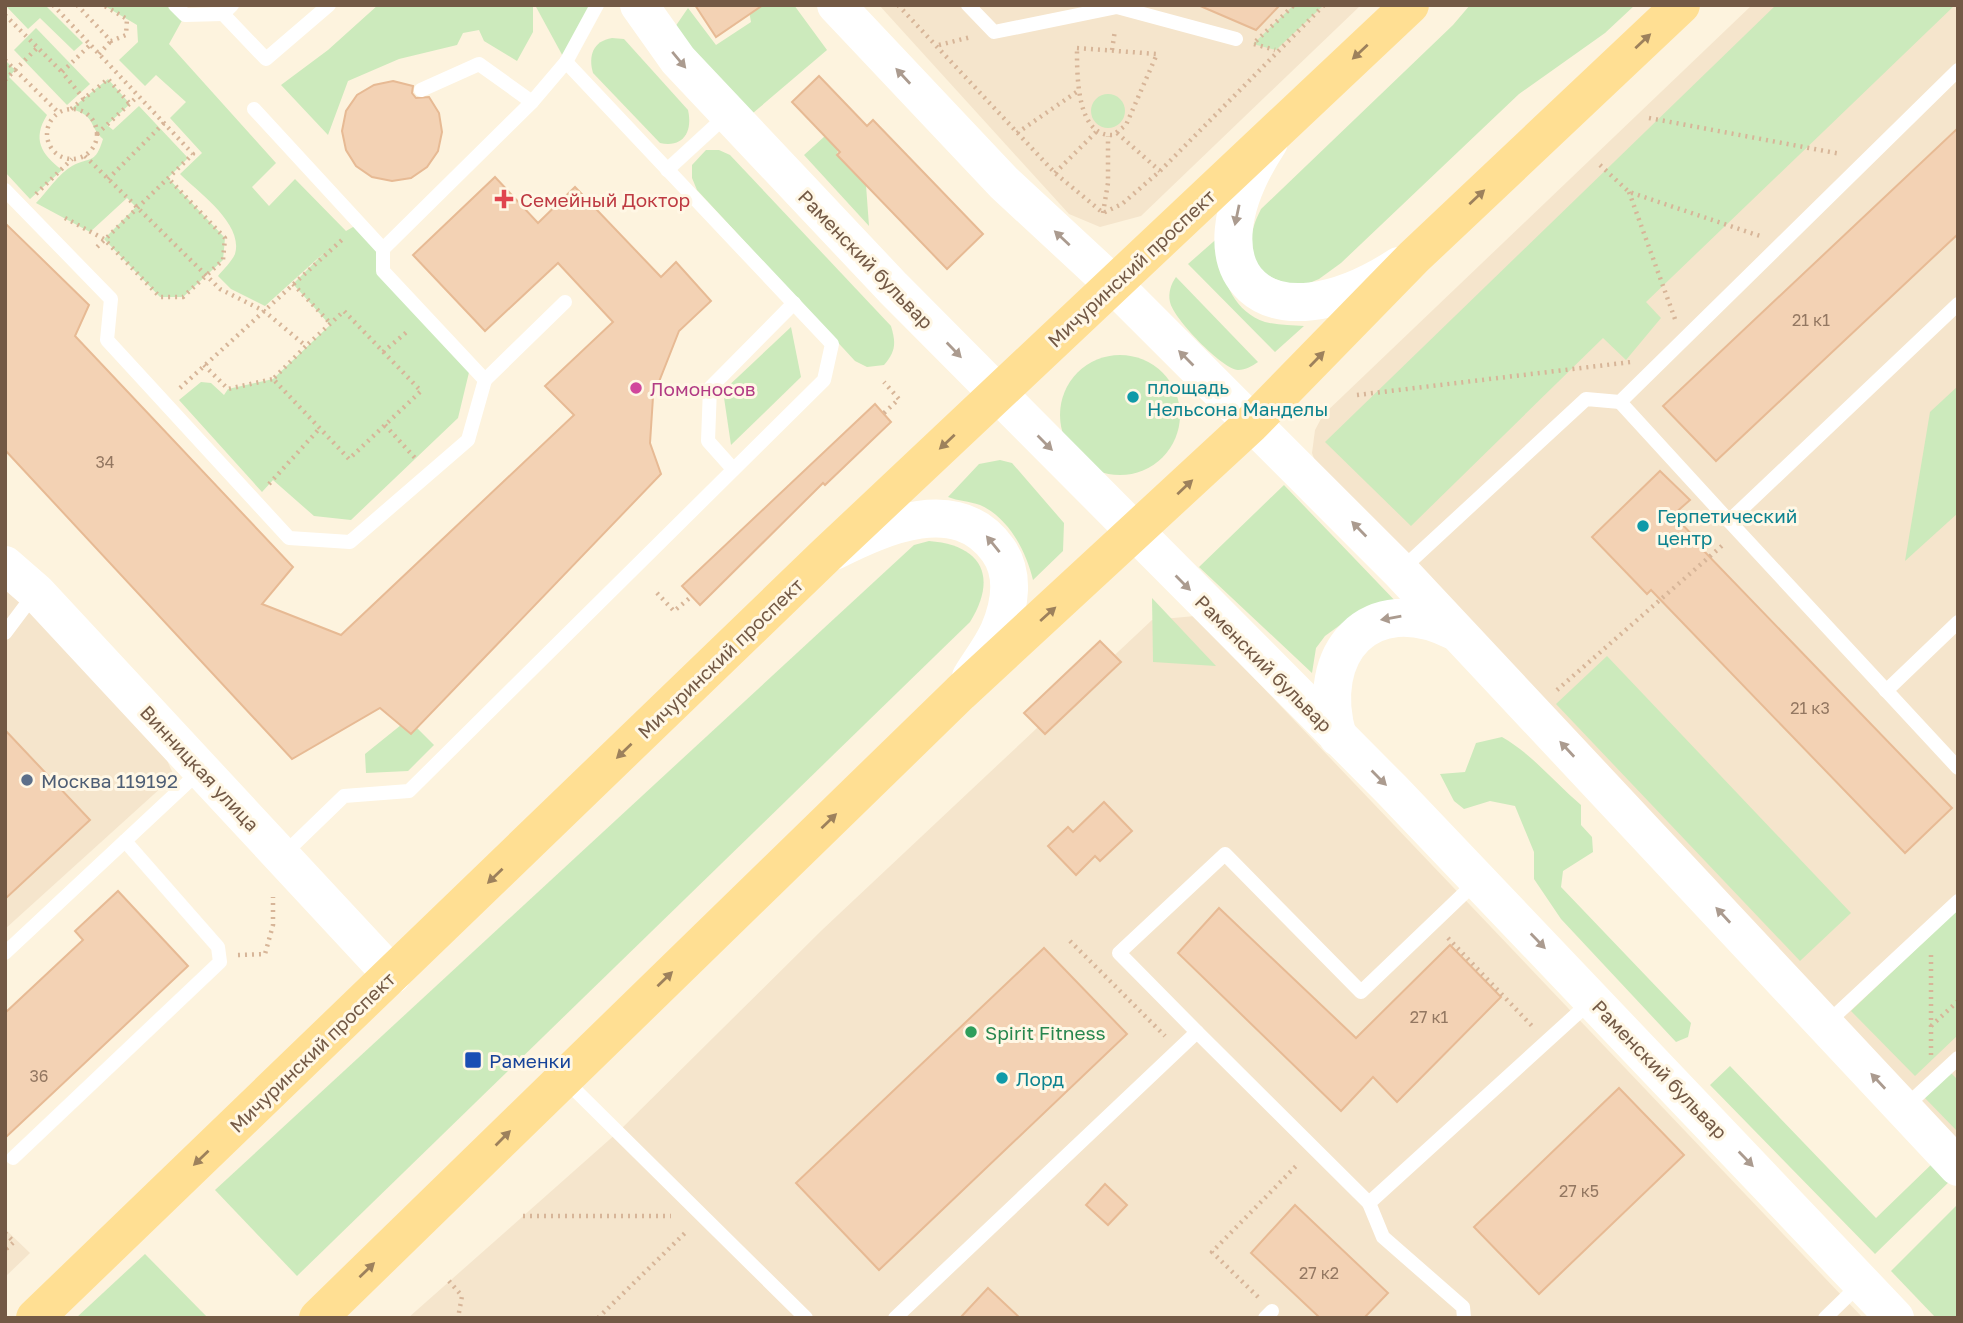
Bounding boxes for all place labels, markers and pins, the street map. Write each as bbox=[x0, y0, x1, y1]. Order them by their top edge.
place label: Семейный Доктор bbox=[520, 188, 690, 211]
marker: Семейный Доктор bbox=[494, 189, 514, 209]
place label: площадь Нельсона Манделы bbox=[1147, 375, 1328, 420]
place label: Ломоносов bbox=[650, 377, 756, 400]
marker: Ломоносов bbox=[628, 380, 644, 396]
marker: площадь Нельсона Манделы bbox=[1125, 389, 1141, 405]
place label: Герпетический центр bbox=[1657, 504, 1797, 549]
marker: Герпетический центр bbox=[1635, 518, 1651, 534]
place label: Москва 119192 bbox=[41, 769, 178, 792]
marker: Москва 119192 bbox=[19, 772, 35, 788]
place label: Spirit Fitness bbox=[985, 1021, 1106, 1044]
marker: Spirit Fitness bbox=[963, 1024, 979, 1040]
place label: Раменки bbox=[489, 1049, 571, 1072]
marker: Раменки bbox=[463, 1050, 483, 1070]
place label: Лорд bbox=[1016, 1067, 1064, 1090]
marker: Лорд bbox=[994, 1070, 1010, 1086]

